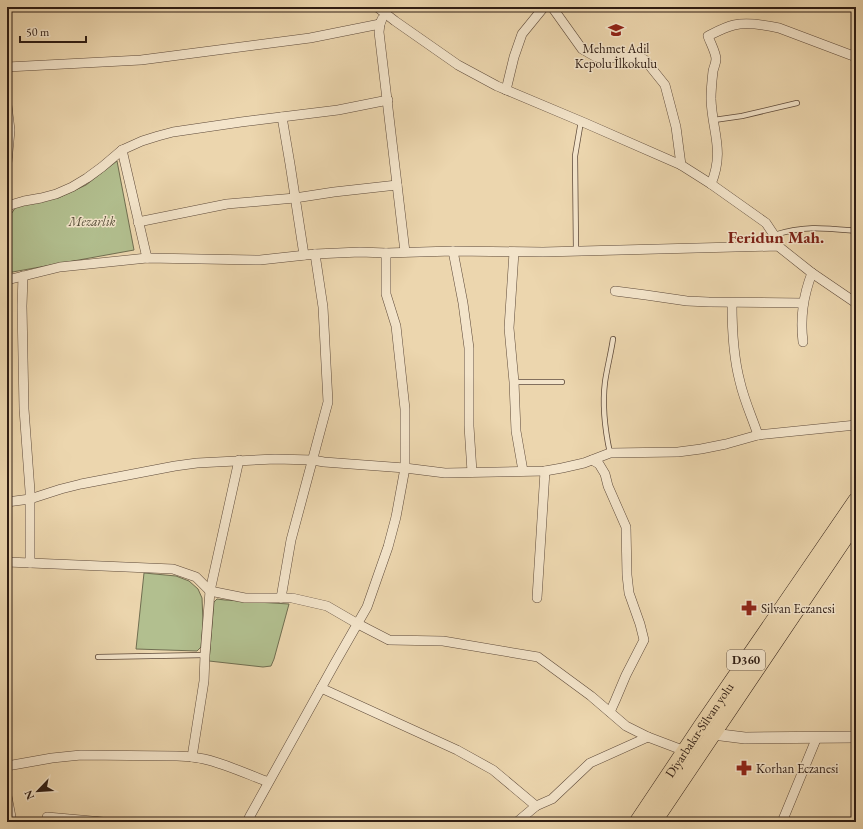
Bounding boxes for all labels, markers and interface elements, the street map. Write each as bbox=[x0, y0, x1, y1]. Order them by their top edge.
scale bar bbox=[20, 18, 86, 44]
school or university icon: Mehmet Adil Kepolu İlkokulu bbox=[607, 21, 625, 39]
text: 50 m bbox=[26, 24, 50, 40]
place label: Mehmet Adil Kepolu İlkokulu bbox=[575, 40, 657, 72]
park label: Mezarlık bbox=[68, 213, 115, 230]
district label: Feridun Mah. bbox=[728, 226, 824, 248]
pharmacy icon: Silvan Eczanesi bbox=[740, 599, 758, 617]
place label: Silvan Eczanesi bbox=[761, 600, 835, 617]
road number: D360 bbox=[727, 650, 765, 670]
street label: Diyarbakır-Silvan yolu bbox=[661, 679, 737, 781]
pharmacy icon: Korhan Eczanesi bbox=[735, 759, 753, 777]
place label: Korhan Eczanesi bbox=[756, 760, 838, 777]
north arrow bbox=[18, 771, 58, 811]
text: N bbox=[21, 788, 37, 802]

